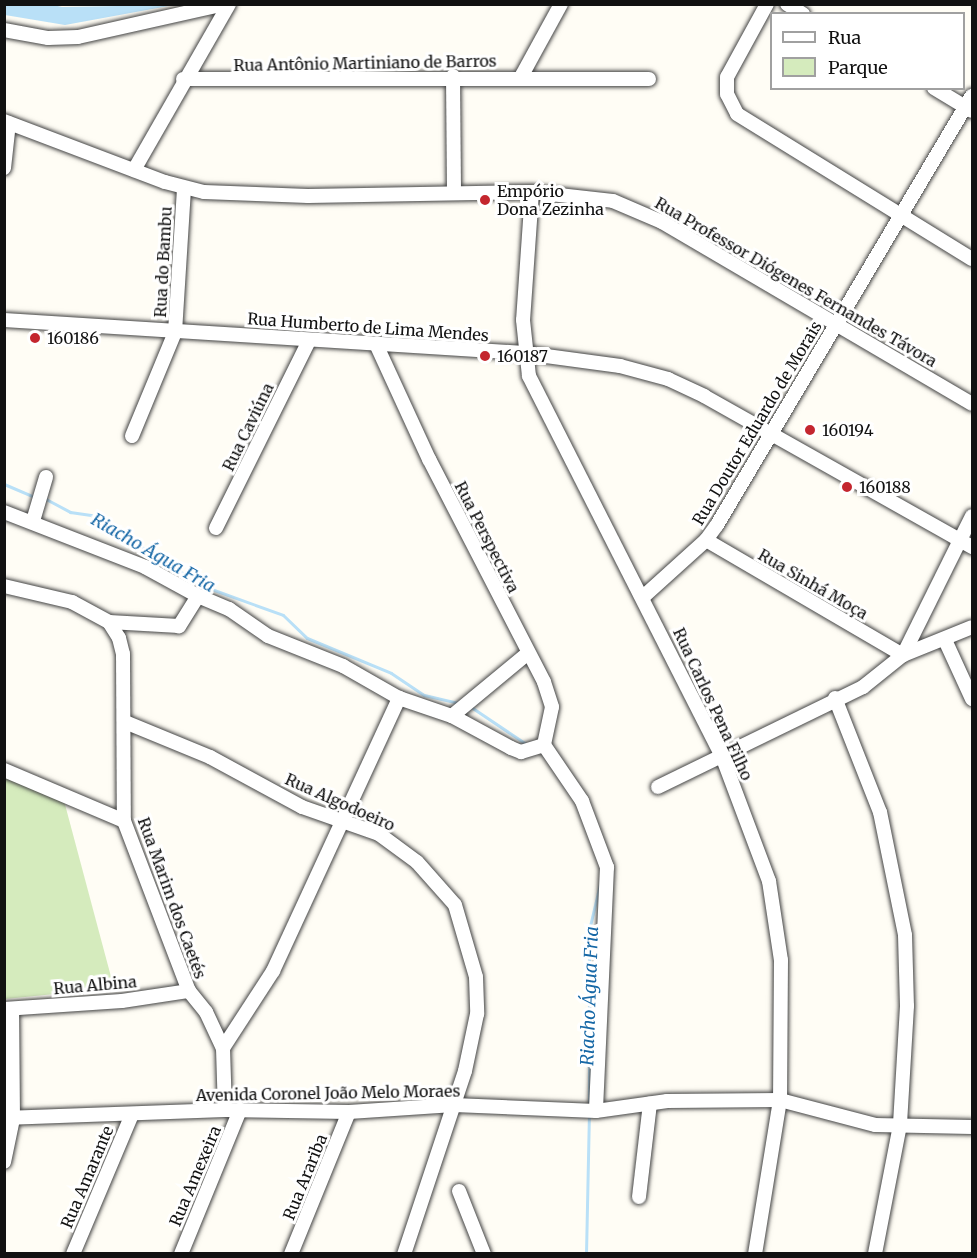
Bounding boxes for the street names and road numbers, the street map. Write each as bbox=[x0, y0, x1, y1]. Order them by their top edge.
street label: Rua Antônio Martiniano de Barros bbox=[233, 51, 497, 75]
street label: Rua Professor Diógenes Fernandes Távora bbox=[652, 193, 940, 371]
street label: Rua do Bambu bbox=[151, 206, 175, 318]
street label: Rua Humberto de Lima Mendes bbox=[247, 309, 489, 345]
street label: Rua Doutor Eduardo de Morais bbox=[688, 317, 826, 529]
street label: Rua Caviúna bbox=[218, 380, 278, 474]
street label: Rua Perspectiva bbox=[451, 478, 523, 596]
street label: Rua Sinhá Moça bbox=[755, 545, 871, 623]
street label: Rua Carlos Pena Filho bbox=[669, 625, 757, 783]
street label: Rua Algodoeiro bbox=[282, 769, 398, 835]
street label: Rua Marim dos Caetés bbox=[134, 815, 210, 981]
street label: Rua Albina bbox=[53, 972, 137, 998]
street label: Avenida Coronel João Melo Moraes bbox=[196, 1081, 460, 1105]
street label: Rua Amarante bbox=[57, 1123, 117, 1231]
street label: Rua Amexeira bbox=[165, 1123, 225, 1229]
street label: Rua Arariba bbox=[279, 1131, 331, 1223]

